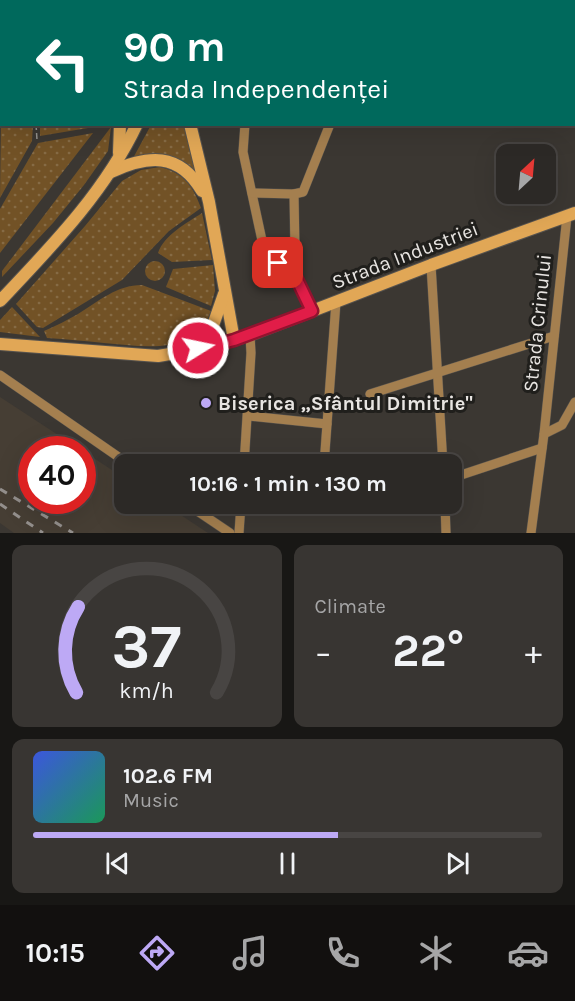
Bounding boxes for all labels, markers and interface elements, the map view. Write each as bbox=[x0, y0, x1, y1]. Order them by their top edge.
text: 90 m bbox=[123, 22, 226, 72]
icon: left bbox=[24, 24, 102, 102]
text: Strada Independenței bbox=[123, 73, 389, 105]
north arrow bbox=[496, 144, 556, 204]
map controls bbox=[496, 144, 556, 204]
street label: Strada Industriei bbox=[329, 217, 481, 294]
pin bbox=[252, 237, 303, 288]
icon: arrive bbox=[261, 246, 294, 279]
street label: Strada Crinului bbox=[519, 253, 556, 393]
position arrow bbox=[166, 316, 230, 380]
place label: Biserica „Sfântul Dimitrie" bbox=[218, 392, 473, 415]
marker: Biserica „Sfântul Dimitrie" bbox=[199, 396, 213, 410]
speed limit sign: 40 bbox=[18, 436, 96, 514]
text: 10:16 · 1 min · 130 m bbox=[189, 471, 387, 497]
text: Climate bbox=[315, 595, 386, 618]
text: 37 bbox=[112, 610, 182, 683]
text: 22° bbox=[392, 625, 464, 677]
text: − bbox=[315, 633, 332, 671]
text: + bbox=[525, 633, 542, 671]
text: km/h bbox=[120, 678, 174, 703]
text: 102.6 FM bbox=[123, 763, 213, 789]
text: Music bbox=[123, 789, 179, 812]
icon: previous bbox=[101, 847, 134, 880]
icon: pause bbox=[271, 847, 304, 880]
icon: next bbox=[441, 847, 474, 880]
icon: directions bbox=[136, 932, 178, 974]
icon: music bbox=[229, 932, 271, 974]
icon: phone bbox=[322, 932, 364, 974]
icon: climate bbox=[415, 932, 457, 974]
icon: car bbox=[507, 932, 549, 974]
text: 10:15 bbox=[25, 937, 85, 969]

